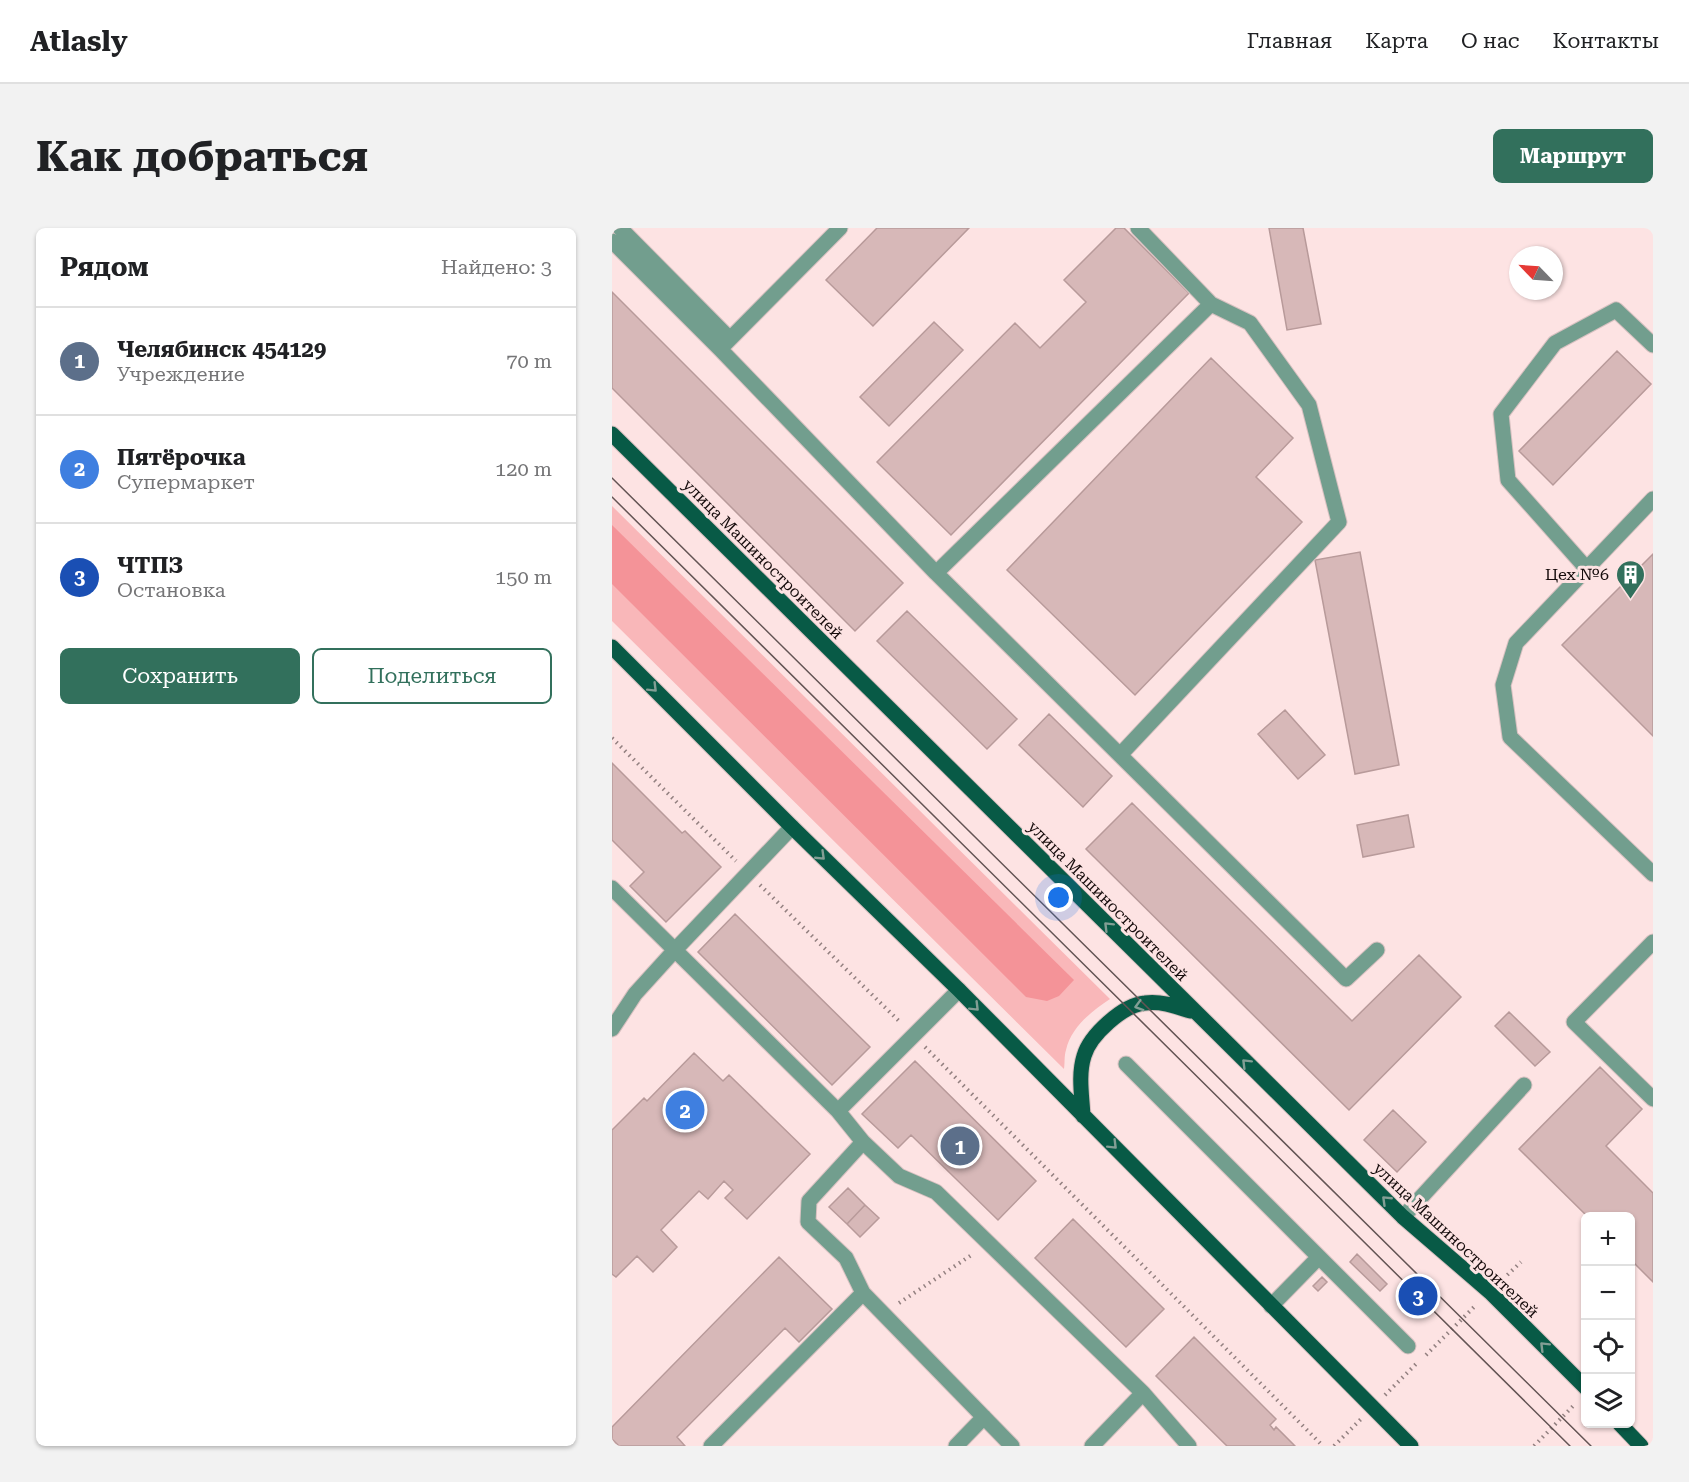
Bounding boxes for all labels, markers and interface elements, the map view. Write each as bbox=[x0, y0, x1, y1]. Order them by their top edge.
text: Atlasly bbox=[30, 25, 128, 58]
text: Главная bbox=[1247, 29, 1332, 53]
text: Карта bbox=[1365, 29, 1428, 53]
text: О нас bbox=[1461, 29, 1520, 53]
text: Контакты bbox=[1553, 29, 1659, 53]
button: Маршрут bbox=[1493, 129, 1653, 183]
text: Как добраться bbox=[36, 132, 368, 181]
north arrow bbox=[1509, 246, 1563, 300]
text: Рядом bbox=[60, 252, 149, 282]
text: Найдено: 3 bbox=[441, 255, 552, 279]
text: Челябинск 454129 bbox=[117, 337, 326, 362]
text: 1 bbox=[74, 349, 85, 373]
text: 70 m bbox=[506, 349, 552, 373]
text: Учреждение bbox=[117, 362, 245, 386]
text: Пятёрочка bbox=[117, 445, 246, 470]
text: 2 bbox=[74, 457, 85, 481]
text: 120 m bbox=[495, 457, 552, 481]
text: Супермаркет bbox=[117, 470, 255, 494]
street label: улица Машиностроителей bbox=[679, 475, 847, 643]
text: ЧТПЗ bbox=[117, 553, 183, 578]
building icon: Цех №6 bbox=[1614, 558, 1646, 600]
text: 3 bbox=[74, 565, 85, 589]
text: 150 m bbox=[495, 565, 552, 589]
place label: Цех №6 bbox=[1545, 565, 1609, 584]
text: Остановка bbox=[117, 578, 226, 602]
button: Сохранить bbox=[60, 648, 300, 704]
button: Поделиться bbox=[312, 648, 552, 704]
one-way arrow bbox=[646, 681, 657, 692]
street label: улица Машиностроителей bbox=[1024, 817, 1192, 985]
one-way arrow bbox=[814, 848, 825, 859]
your location bbox=[1044, 883, 1073, 912]
one-way arrow bbox=[1104, 922, 1114, 933]
one-way arrow bbox=[1135, 999, 1145, 1011]
one-way arrow bbox=[968, 1000, 979, 1011]
one-way arrow bbox=[1243, 1059, 1253, 1070]
pin: 2 bbox=[666, 1088, 704, 1132]
pin: 1 bbox=[940, 1124, 980, 1168]
one-way arrow bbox=[1105, 1138, 1116, 1149]
street label: улица Машиностроителей bbox=[1370, 1159, 1543, 1322]
one-way arrow bbox=[1382, 1196, 1393, 1207]
map controls bbox=[1581, 1212, 1635, 1428]
button: + bbox=[1581, 1212, 1635, 1266]
button: − bbox=[1581, 1266, 1635, 1320]
pin: 3 bbox=[1398, 1274, 1438, 1318]
button: locate bbox=[1581, 1320, 1635, 1374]
one-way arrow bbox=[1540, 1343, 1551, 1353]
button: layers bbox=[1581, 1374, 1635, 1428]

